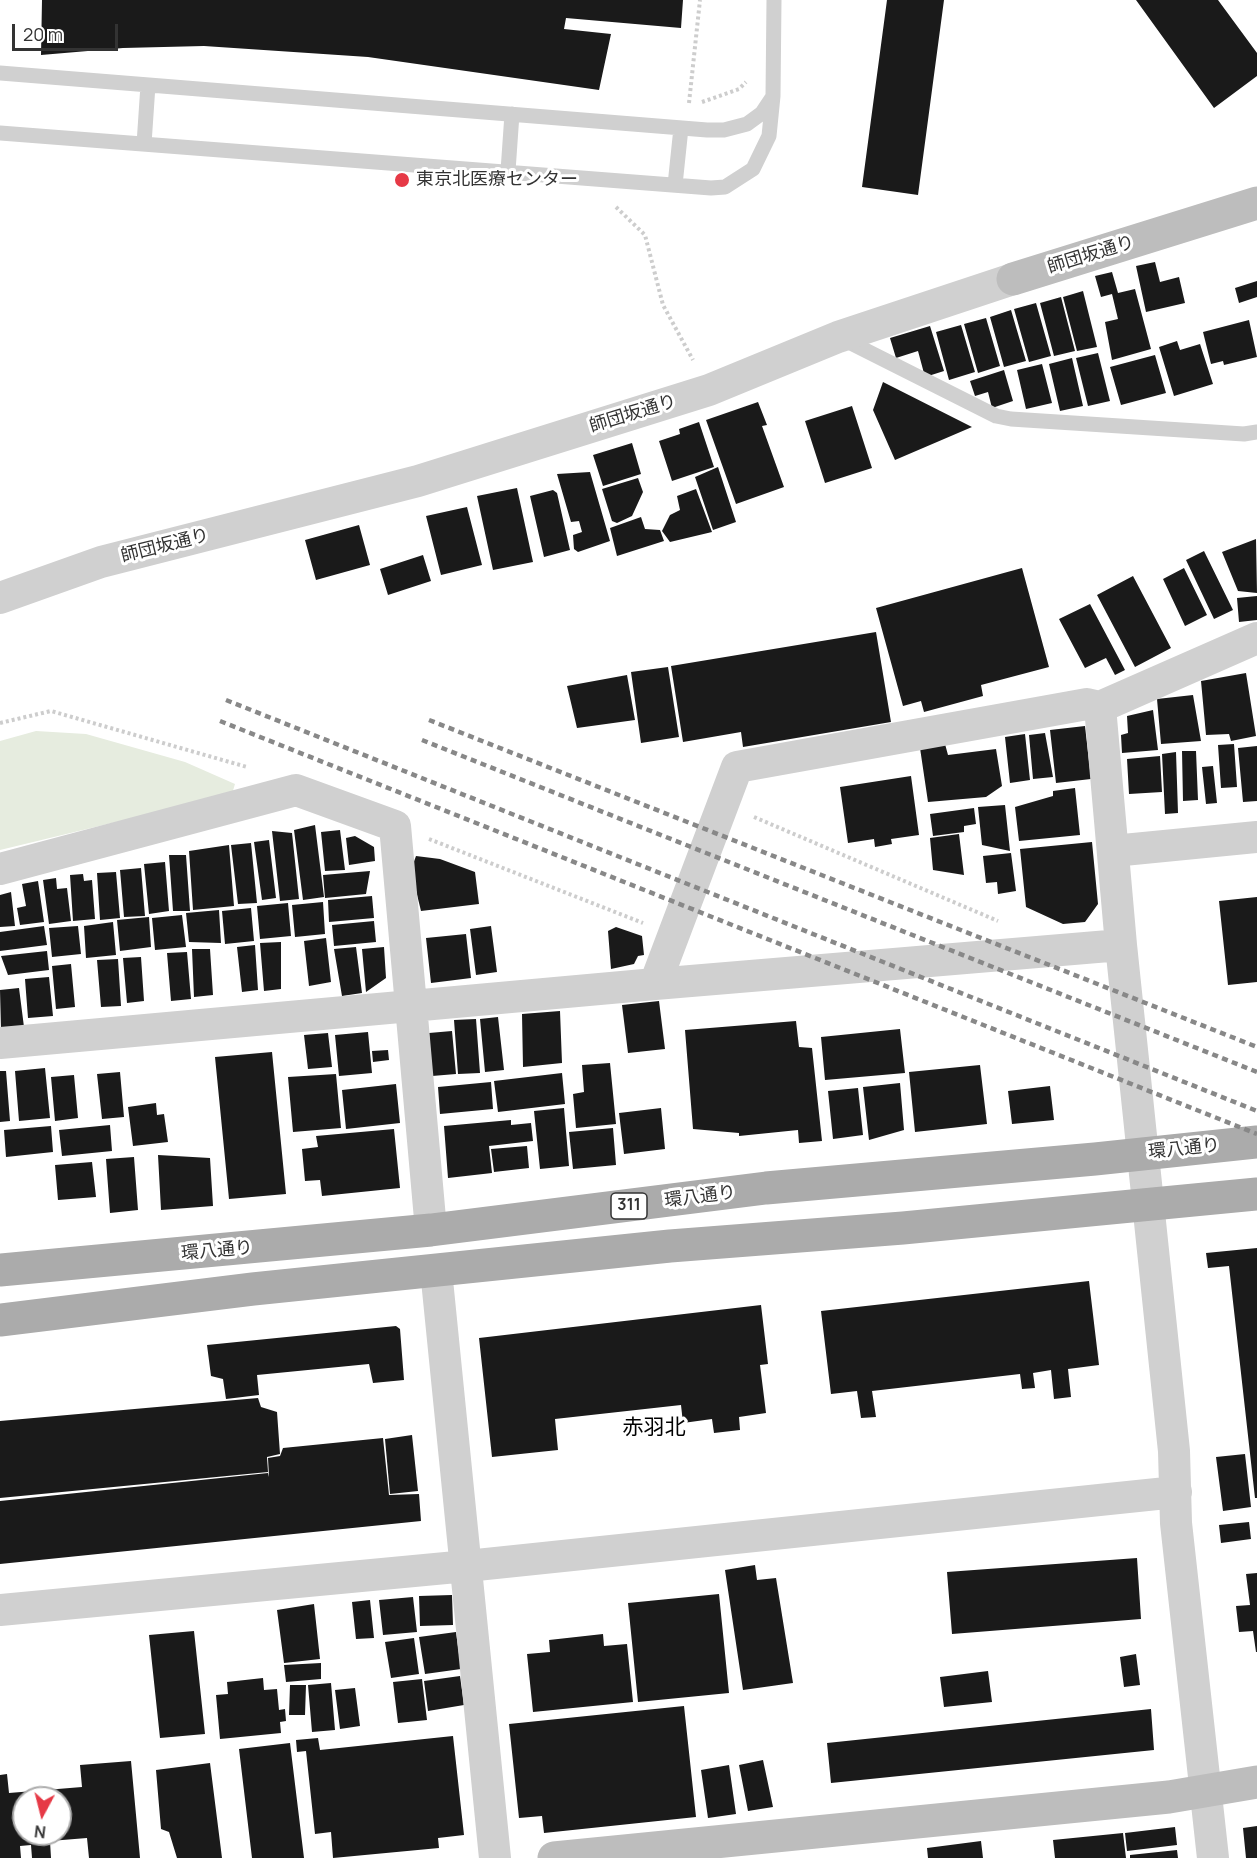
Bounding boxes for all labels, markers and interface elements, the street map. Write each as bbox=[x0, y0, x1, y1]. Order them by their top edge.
scale bar bbox=[15, 12, 122, 50]
text: 20 m bbox=[23, 22, 63, 46]
place label: 東京北医療センター bbox=[416, 169, 578, 191]
marker: 東京北医療センター bbox=[393, 171, 411, 189]
street label: 師団坂通り bbox=[1045, 232, 1137, 278]
street label: 師団坂通り bbox=[587, 391, 679, 437]
street label: 師団坂通り bbox=[119, 525, 211, 567]
street label: 環八通り bbox=[1147, 1134, 1221, 1164]
street label: 環八通り bbox=[663, 1182, 737, 1212]
road number: 311 bbox=[611, 1193, 647, 1219]
street label: 環八通り bbox=[180, 1237, 254, 1265]
district label: 赤羽北 bbox=[623, 1415, 685, 1441]
north arrow bbox=[12, 1786, 72, 1846]
text: N bbox=[33, 1820, 47, 1843]

